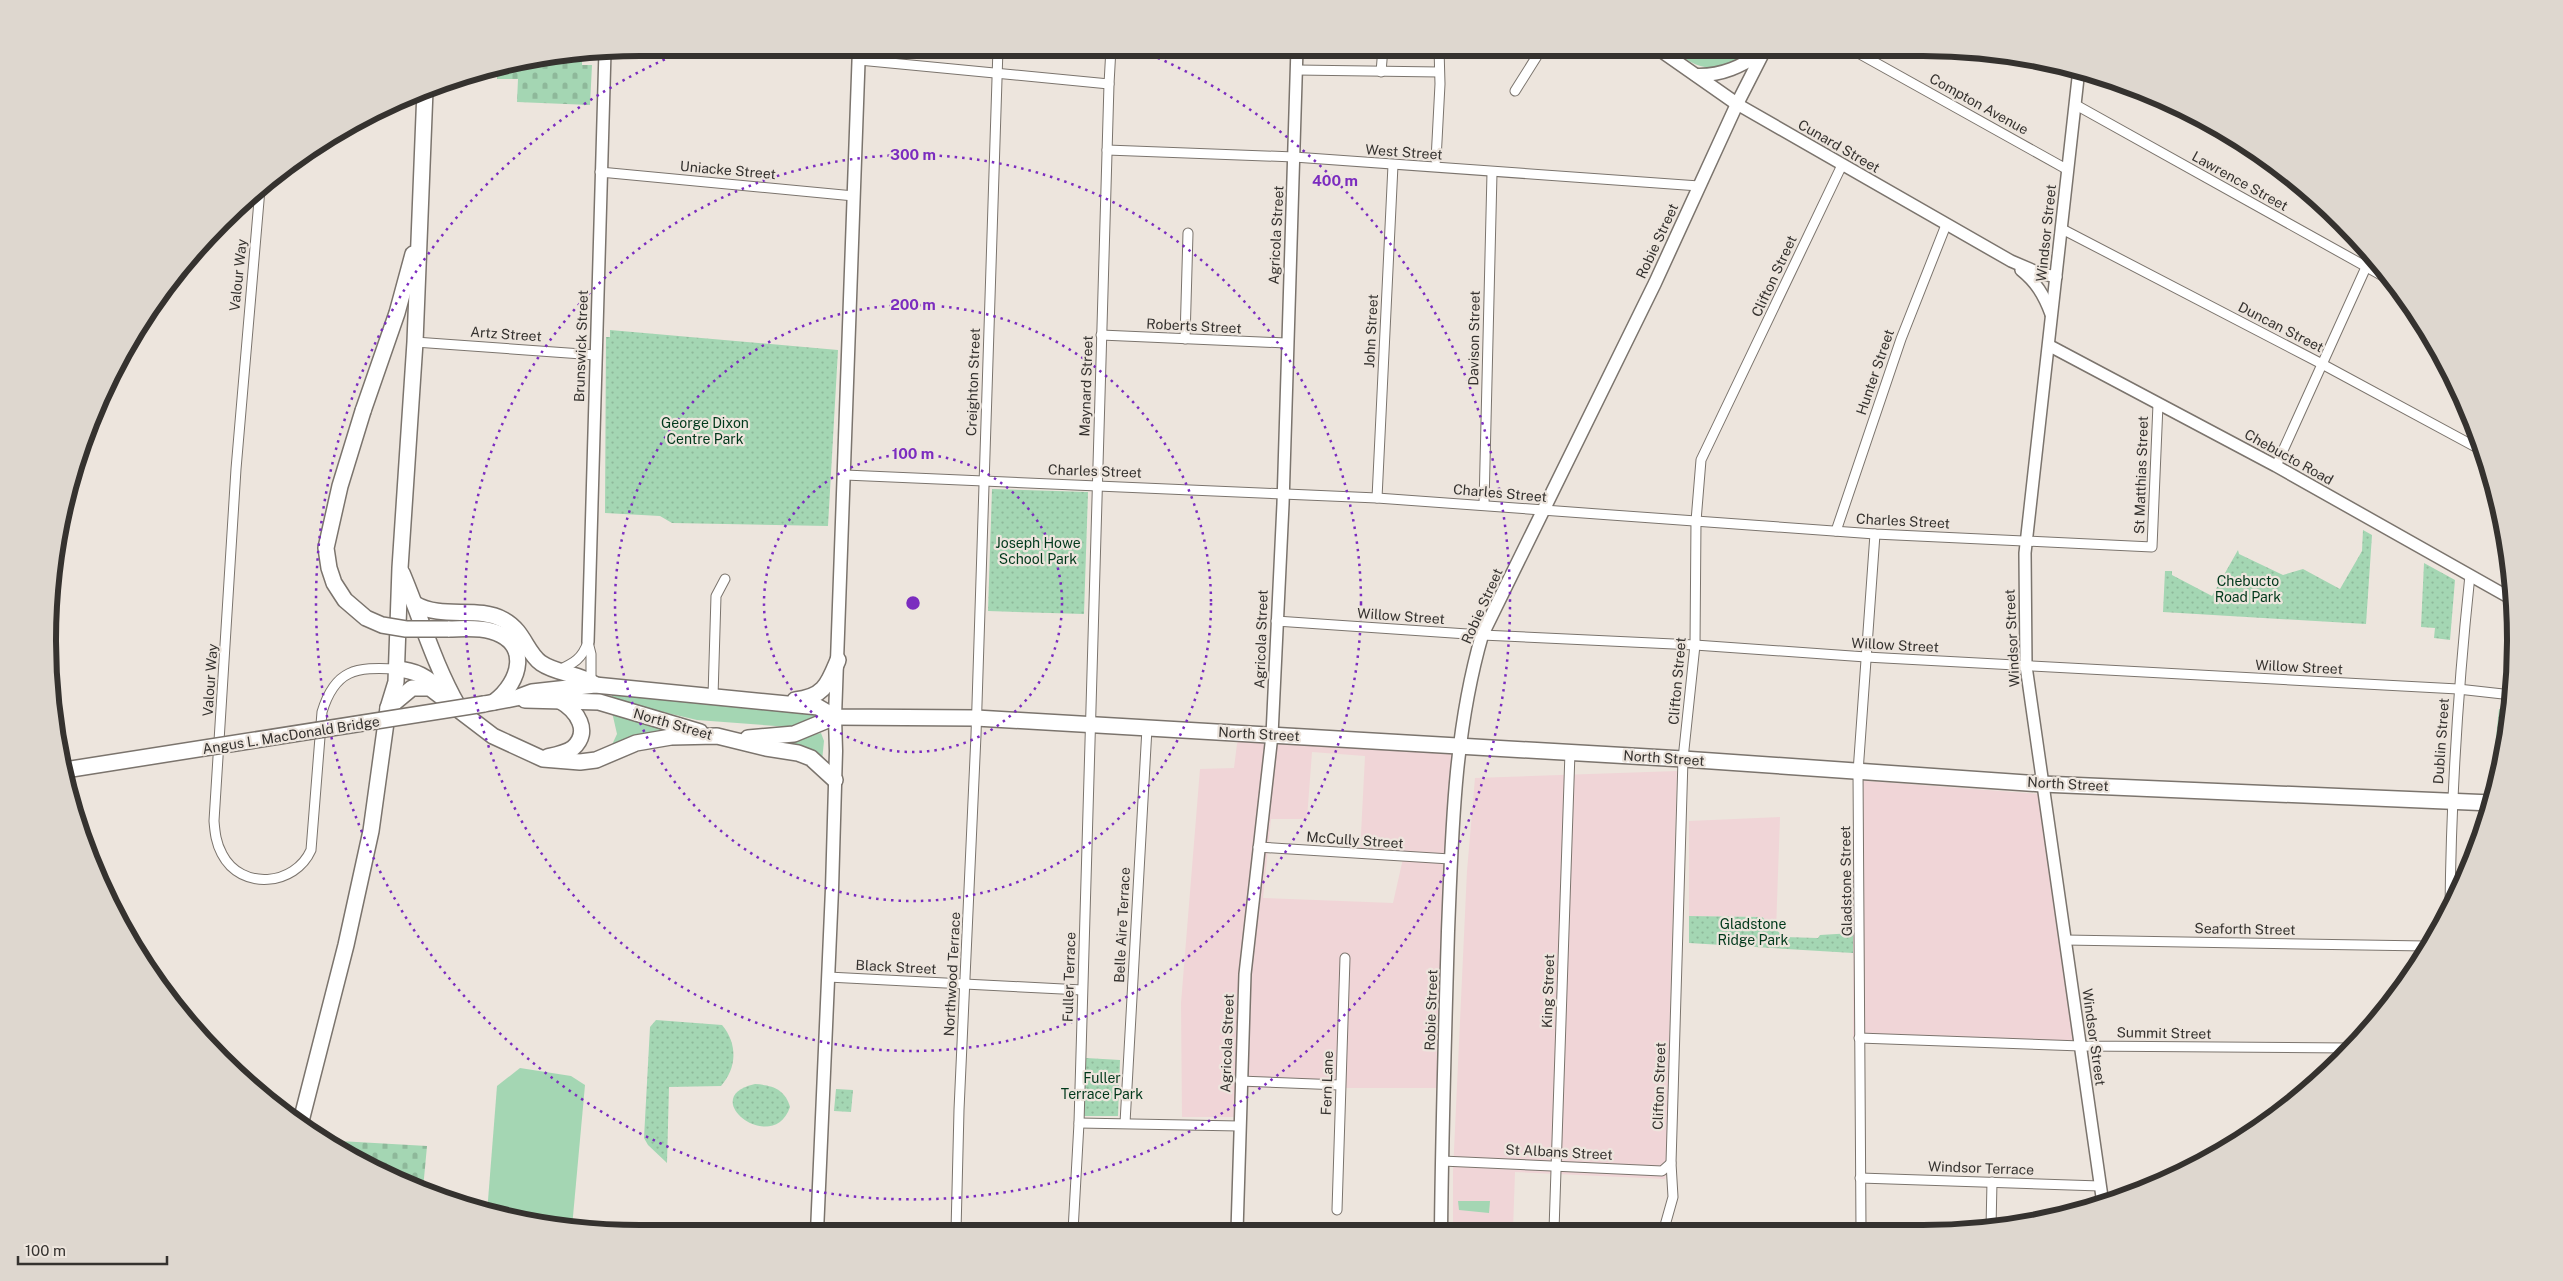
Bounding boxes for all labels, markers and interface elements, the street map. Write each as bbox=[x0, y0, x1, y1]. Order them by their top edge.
street label: Compton Avenue bbox=[1927, 70, 2031, 138]
street label: Cunard Street bbox=[1795, 116, 1883, 176]
street label: West Street bbox=[1365, 141, 1443, 163]
text: 300 m bbox=[890, 146, 936, 163]
street label: Lawrence Street bbox=[2189, 148, 2291, 214]
street label: Uniacke Street bbox=[679, 158, 777, 182]
text: 400 m bbox=[1312, 172, 1358, 189]
street label: Windsor Street bbox=[2033, 183, 2059, 283]
street label: Agricola Street bbox=[1265, 185, 1287, 285]
street label: Robie Street bbox=[1633, 201, 1681, 281]
street label: Clifton Street bbox=[1748, 233, 1800, 319]
street label: Valour Way bbox=[226, 237, 250, 312]
street label: Brunswick Street bbox=[571, 290, 591, 402]
street label: Davison Street bbox=[1465, 290, 1483, 386]
street label: John Street bbox=[1361, 294, 1381, 368]
text: 200 m bbox=[890, 296, 936, 313]
street label: Duncan Street bbox=[2236, 299, 2326, 355]
street label: Roberts Street bbox=[1146, 316, 1242, 336]
street label: Artz Street bbox=[470, 324, 542, 344]
street label: Hunter Street bbox=[1853, 327, 1897, 417]
street label: Creighton Street bbox=[963, 328, 983, 436]
street label: Maynard Street bbox=[1076, 335, 1096, 437]
park label: George Dixon Centre Park bbox=[661, 415, 749, 447]
street label: St Matthias Street bbox=[2131, 416, 2151, 534]
street label: Chebucto Road bbox=[2242, 426, 2336, 488]
text: 100 m bbox=[892, 445, 934, 462]
street label: Charles Street bbox=[1048, 461, 1142, 481]
street label: Charles Street bbox=[1452, 481, 1548, 505]
street label: Charles Street bbox=[1856, 511, 1950, 531]
park label: Joseph Howe School Park bbox=[995, 535, 1081, 567]
street label: Robie Street bbox=[1458, 566, 1506, 646]
park label: Chebucto Road Park bbox=[2215, 573, 2281, 605]
street label: Agricola Street bbox=[1251, 589, 1271, 689]
street label: Windsor Street bbox=[2001, 589, 2023, 687]
centre of rings bbox=[904, 594, 922, 612]
street label: Willow Street bbox=[1357, 605, 1445, 627]
street label: Willow Street bbox=[1851, 635, 1939, 655]
street label: Clifton Street bbox=[1665, 637, 1689, 725]
street label: Valour Way bbox=[199, 643, 221, 717]
street label: Willow Street bbox=[2255, 657, 2343, 677]
street label: Dublin Street bbox=[2430, 697, 2452, 785]
street label: North Street bbox=[632, 705, 714, 743]
street label: Angus L. MacDonald Bridge bbox=[201, 713, 381, 757]
street label: North Street bbox=[1218, 724, 1300, 744]
street label: North Street bbox=[1623, 747, 1705, 769]
street label: North Street bbox=[2027, 774, 2109, 794]
street label: Gladstone Street bbox=[1837, 825, 1855, 937]
street label: McCully Street bbox=[1306, 829, 1404, 851]
street label: Belle Aire Terrace bbox=[1111, 867, 1133, 983]
street label: Northwood Terrace bbox=[941, 911, 963, 1037]
park label: Gladstone Ridge Park bbox=[1718, 916, 1789, 948]
street label: Seaforth Street bbox=[2194, 920, 2296, 938]
street label: Fuller Terrace bbox=[1059, 932, 1079, 1022]
street label: King Street bbox=[1539, 954, 1557, 1028]
street label: Black Street bbox=[855, 957, 937, 977]
street label: Robie Street bbox=[1422, 969, 1440, 1051]
street label: Windsor Street bbox=[2079, 987, 2109, 1087]
street label: Agricola Street bbox=[1217, 993, 1237, 1093]
street label: Summit Street bbox=[2116, 1024, 2212, 1042]
street label: Clifton Street bbox=[1649, 1042, 1669, 1130]
street label: Fern Lane bbox=[1318, 1050, 1336, 1116]
park label: Fuller Terrace Park bbox=[1061, 1070, 1143, 1102]
street label: St Albans Street bbox=[1505, 1141, 1613, 1163]
street label: Windsor Terrace bbox=[1928, 1158, 2035, 1178]
scale bar bbox=[18, 1234, 166, 1266]
text: 100 m bbox=[25, 1242, 66, 1259]

